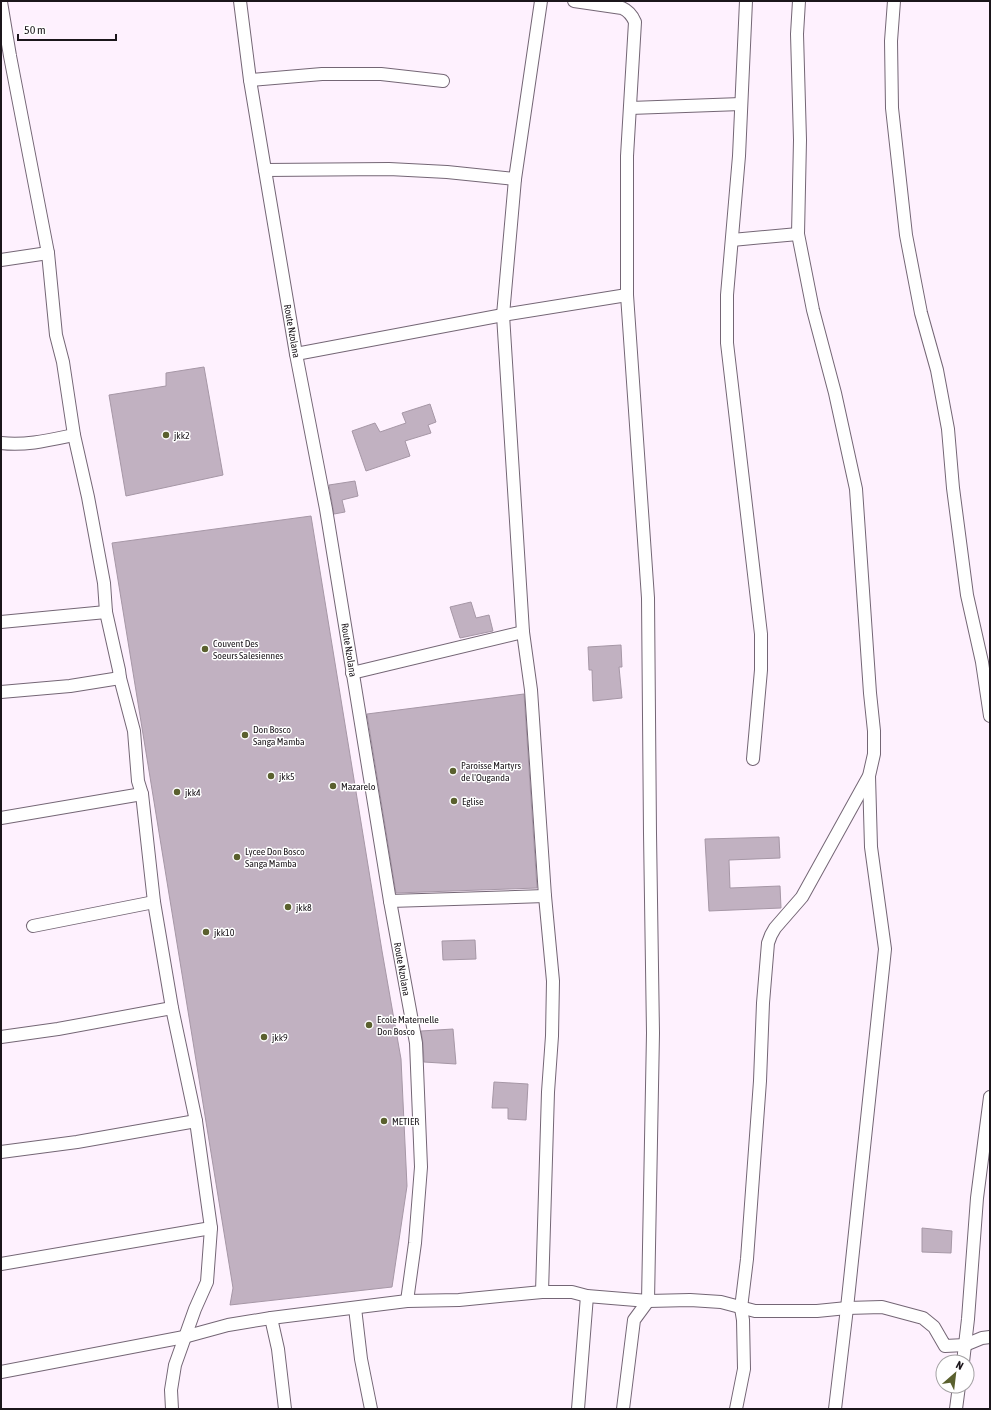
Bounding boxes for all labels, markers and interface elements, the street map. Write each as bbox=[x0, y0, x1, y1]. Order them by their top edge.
scale bar bbox=[18, 16, 116, 42]
text: 50 m bbox=[24, 23, 46, 37]
street label: Route Nzolana bbox=[282, 303, 302, 359]
marker: jkk2 bbox=[161, 430, 171, 440]
place label: jkk2 bbox=[173, 430, 190, 441]
street label: Route Nzolana bbox=[339, 622, 359, 678]
place label: Couvent Des Soeurs Salesiennes bbox=[213, 638, 284, 661]
marker: Couvent Des Soeurs Salesiennes bbox=[200, 644, 210, 654]
place label: Don Bosco Sanga Mamba bbox=[253, 724, 305, 747]
marker: Don Bosco Sanga Mamba bbox=[240, 730, 250, 740]
place label: Paroisse Martyrs de l'Ouganda bbox=[461, 760, 521, 783]
marker: Paroisse Martyrs de l'Ouganda bbox=[448, 766, 458, 776]
marker: jkk5 bbox=[266, 771, 276, 781]
place label: jkk5 bbox=[278, 771, 295, 782]
marker: Mazarelo bbox=[328, 781, 338, 791]
place label: Mazarelo bbox=[341, 781, 376, 792]
marker: jkk4 bbox=[172, 787, 182, 797]
place label: jkk4 bbox=[184, 787, 201, 798]
marker: Eglise bbox=[449, 796, 459, 806]
place label: Eglise bbox=[462, 796, 484, 807]
place label: Lycee Don Bosco Sanga Mamba bbox=[245, 846, 305, 869]
marker: Lycee Don Bosco Sanga Mamba bbox=[232, 852, 242, 862]
marker: jkk8 bbox=[283, 902, 293, 912]
place label: jkk8 bbox=[295, 902, 312, 913]
marker: jkk10 bbox=[201, 927, 211, 937]
place label: jkk10 bbox=[213, 927, 235, 938]
street label: Route Nzolana bbox=[392, 941, 412, 997]
place label: Ecole Maternelle Don Bosco bbox=[377, 1014, 439, 1037]
marker: Ecole Maternelle Don Bosco bbox=[364, 1020, 374, 1030]
marker: jkk9 bbox=[259, 1032, 269, 1042]
place label: jkk9 bbox=[271, 1032, 288, 1043]
marker: METIER bbox=[379, 1116, 389, 1126]
place label: METIER bbox=[392, 1116, 419, 1127]
north arrow bbox=[935, 1354, 975, 1394]
text: N bbox=[954, 1358, 965, 1372]

